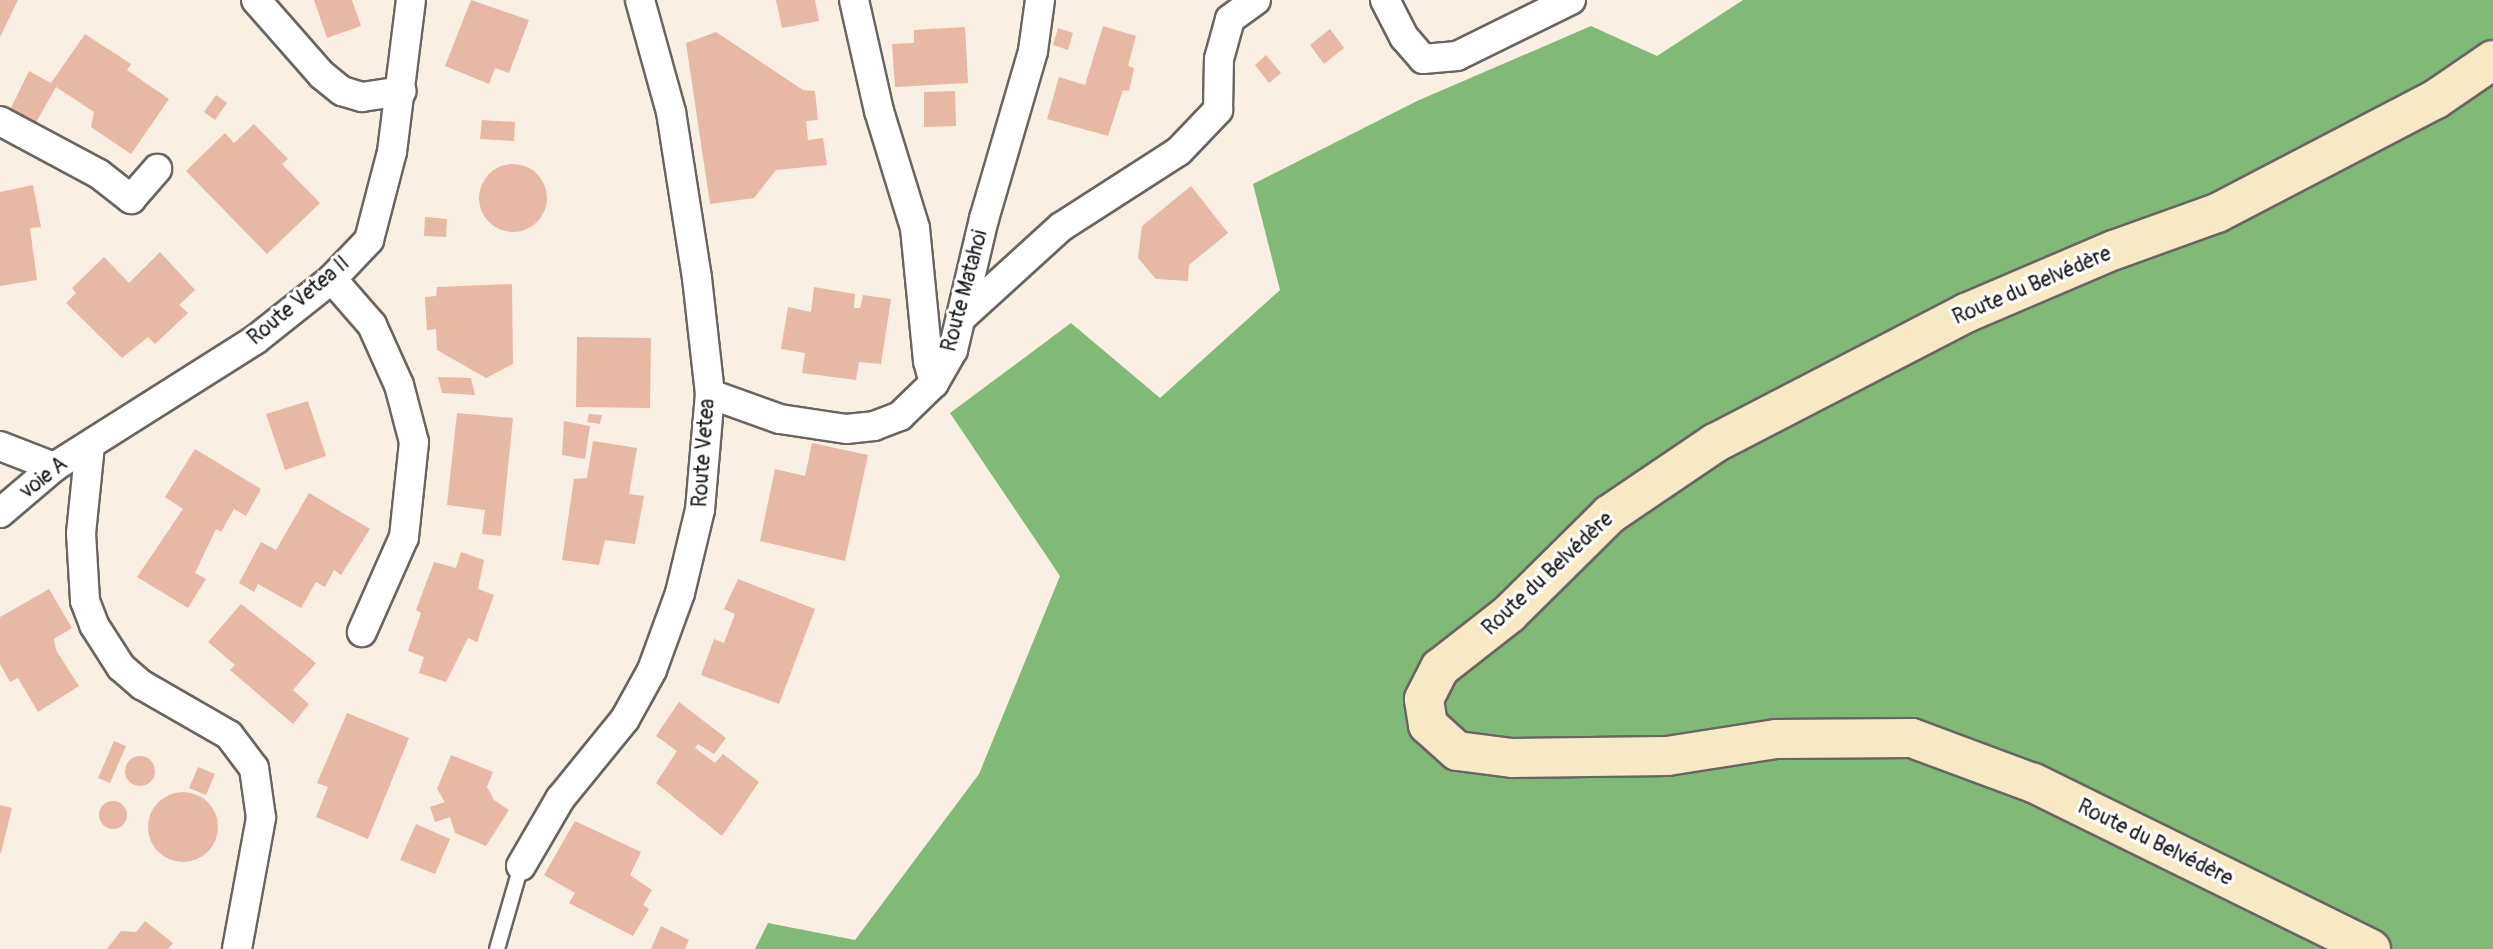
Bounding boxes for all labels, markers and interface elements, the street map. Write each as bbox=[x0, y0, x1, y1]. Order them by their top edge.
street label: Route Matahoi bbox=[937, 228, 993, 354]
street label: Route du Belvédère bbox=[1949, 241, 2115, 331]
street label: Route Vetea II bbox=[243, 251, 355, 351]
street label: Route Vetea bbox=[688, 398, 720, 508]
street label: voie A bbox=[15, 452, 73, 504]
street label: Route du Belvédère bbox=[1477, 507, 1619, 641]
street label: Route du Belvédère bbox=[2073, 795, 2237, 891]

